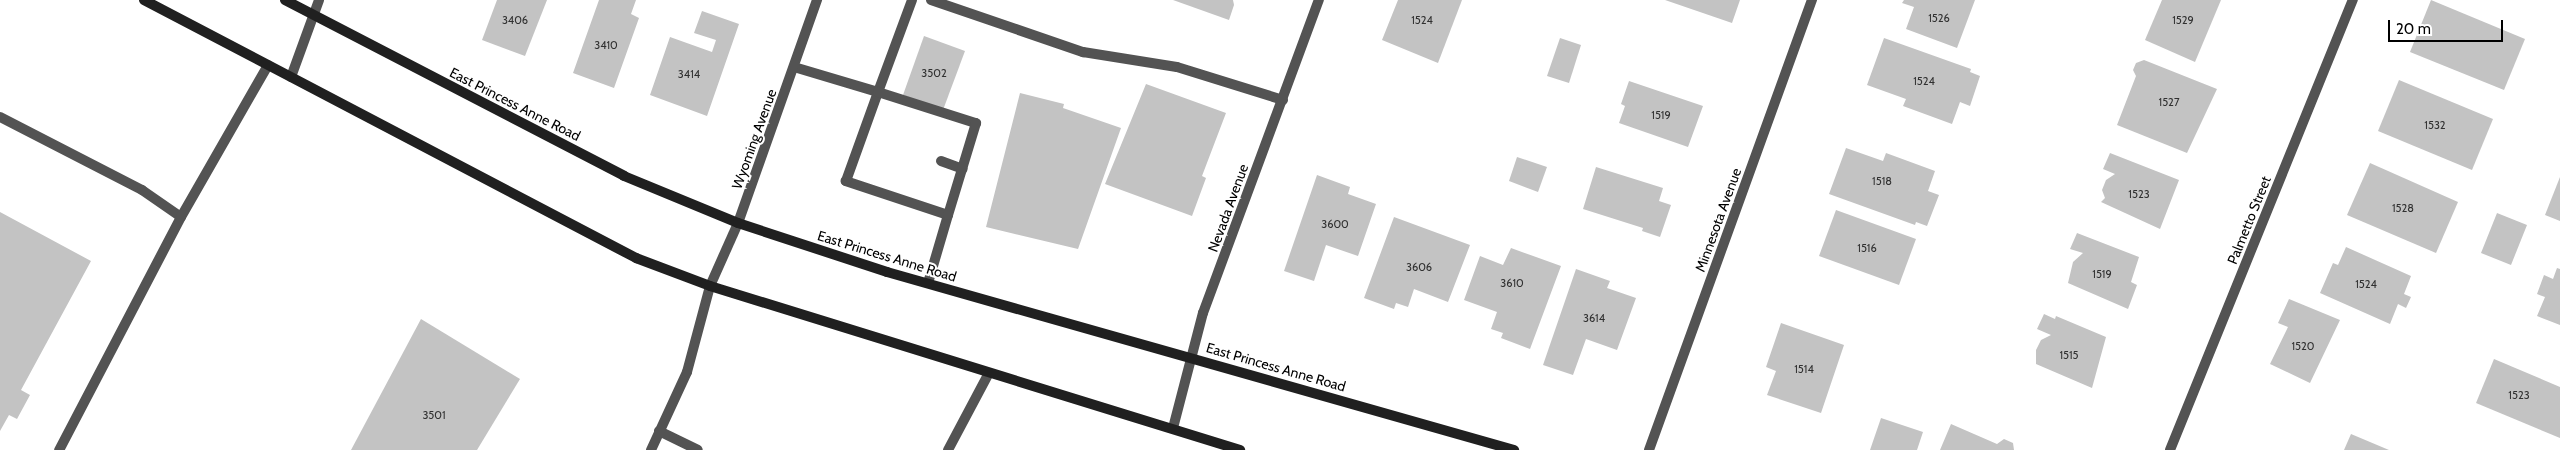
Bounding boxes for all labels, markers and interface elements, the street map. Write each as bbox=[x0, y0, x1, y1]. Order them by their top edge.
scale bar bbox=[2390, 10, 2505, 42]
house number: 1526 bbox=[1928, 11, 1950, 25]
house number: 3406 bbox=[502, 13, 528, 27]
house number: 1524 bbox=[1411, 13, 1433, 27]
house number: 1529 bbox=[2172, 13, 2194, 27]
text: 20 m bbox=[2396, 20, 2431, 38]
house number: 3410 bbox=[594, 38, 618, 52]
street label: East Princess Anne Road bbox=[447, 64, 583, 144]
house number: 3502 bbox=[921, 66, 947, 80]
house number: 3414 bbox=[678, 67, 700, 81]
house number: 1524 bbox=[1913, 74, 1935, 88]
street label: Wyoming Avenue bbox=[728, 87, 780, 191]
house number: 1527 bbox=[2159, 95, 2179, 109]
house number: 1519 bbox=[1651, 108, 1671, 122]
house number: 1532 bbox=[2424, 118, 2446, 132]
street label: Nevada Avenue bbox=[1204, 162, 1252, 254]
street label: Minnesota Avenue bbox=[1691, 166, 1745, 274]
house number: 1518 bbox=[1872, 174, 1892, 188]
street label: Palmetto Street bbox=[2224, 174, 2274, 266]
house number: 1523 bbox=[2128, 187, 2150, 201]
house number: 1528 bbox=[2392, 201, 2414, 215]
house number: 3600 bbox=[1321, 217, 1349, 231]
street label: East Princess Anne Road bbox=[816, 227, 958, 285]
house number: 1516 bbox=[1857, 241, 1877, 255]
house number: 3606 bbox=[1406, 260, 1432, 274]
house number: 1519 bbox=[2092, 267, 2112, 281]
house number: 3610 bbox=[1500, 276, 1524, 290]
house number: 1524 bbox=[2355, 277, 2377, 291]
house number: 3614 bbox=[1583, 311, 1605, 325]
street label: East Princess Anne Road bbox=[1204, 339, 1348, 395]
house number: 1520 bbox=[2292, 339, 2314, 353]
house number: 1515 bbox=[2059, 348, 2079, 362]
house number: 1514 bbox=[1794, 362, 1814, 376]
house number: 1523 bbox=[2508, 388, 2530, 402]
house number: 3501 bbox=[422, 408, 446, 422]

